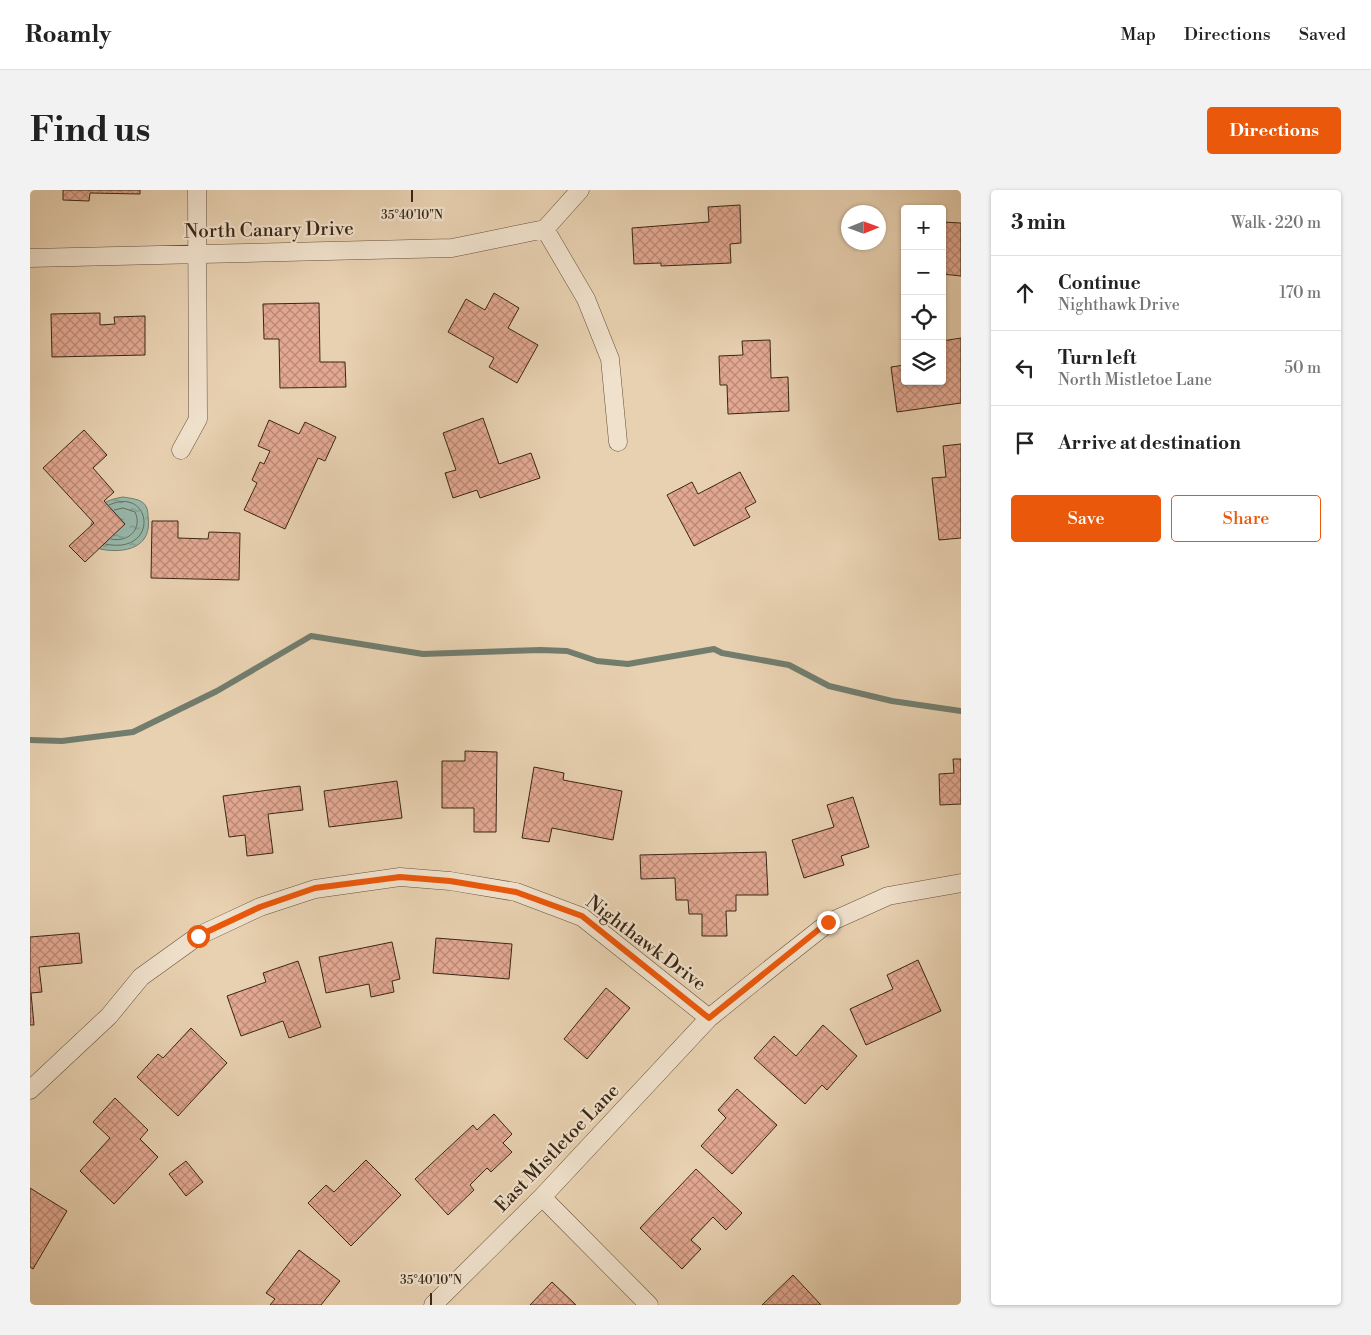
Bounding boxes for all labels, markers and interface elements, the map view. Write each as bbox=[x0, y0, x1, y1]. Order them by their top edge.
text: Roamly bbox=[25, 20, 111, 50]
text: Map bbox=[1120, 23, 1156, 46]
text: Directions bbox=[1184, 23, 1271, 46]
text: Saved bbox=[1299, 23, 1346, 46]
button: Directions bbox=[1207, 107, 1341, 154]
text: Find us bbox=[30, 109, 150, 152]
north arrow bbox=[841, 205, 886, 250]
map controls bbox=[901, 205, 946, 385]
button: + bbox=[901, 205, 946, 250]
text: 35°40'10"N bbox=[381, 208, 443, 223]
text: 3 min bbox=[1011, 210, 1066, 236]
text: Walk · 220 m bbox=[1231, 213, 1321, 233]
street label: North Canary Drive bbox=[184, 217, 354, 243]
button: − bbox=[901, 250, 946, 295]
text: Continue bbox=[1058, 271, 1141, 295]
icon: ahead bbox=[1011, 279, 1039, 307]
text: 170 m bbox=[1279, 283, 1321, 303]
button: locate bbox=[901, 295, 946, 340]
text: Nighthawk Drive bbox=[1058, 295, 1180, 315]
button: layers bbox=[901, 340, 946, 385]
text: Turn left bbox=[1058, 346, 1137, 370]
icon: left bbox=[1011, 354, 1039, 382]
text: 50 m bbox=[1284, 358, 1321, 378]
text: North Mistletoe Lane bbox=[1058, 370, 1212, 390]
icon: arrive bbox=[1011, 429, 1039, 457]
text: Arrive at destination bbox=[1058, 431, 1241, 455]
button: Save bbox=[1011, 495, 1161, 542]
button: Share bbox=[1171, 495, 1321, 542]
street label: Nighthawk Drive bbox=[581, 890, 711, 996]
route end bbox=[817, 911, 840, 934]
route start bbox=[187, 925, 210, 948]
street label: East Mistletoe Lane bbox=[490, 1079, 624, 1217]
text: 35°40'10"N bbox=[400, 1273, 462, 1288]

